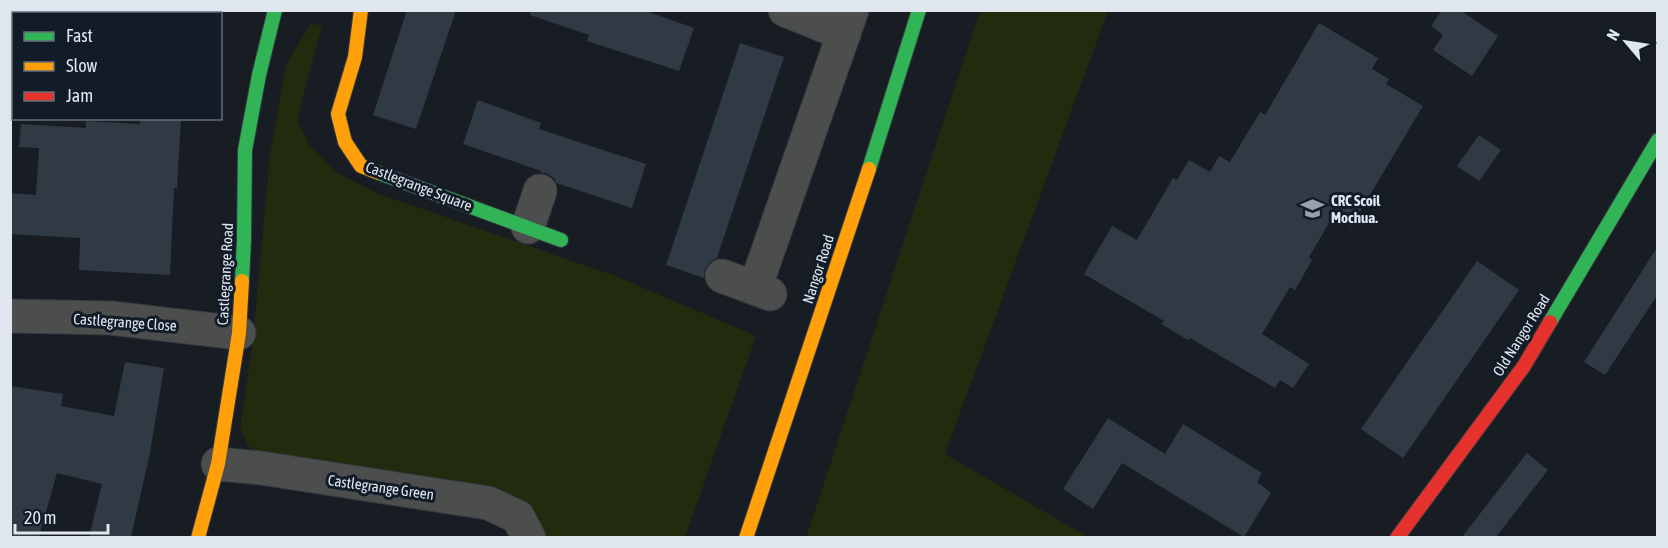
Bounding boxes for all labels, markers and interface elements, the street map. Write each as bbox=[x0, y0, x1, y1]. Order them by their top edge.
legend bbox=[12, 12, 222, 120]
north arrow bbox=[1596, 12, 1656, 72]
text: Fast bbox=[66, 25, 93, 46]
text: N bbox=[1603, 26, 1623, 43]
text: Slow bbox=[66, 55, 97, 76]
text: Jam bbox=[66, 85, 93, 106]
street label: Castlegrange Square bbox=[363, 158, 475, 214]
place label: CRC Scoil Mochua. bbox=[1331, 192, 1381, 226]
school or university icon: CRC Scoil Mochua. bbox=[1300, 196, 1326, 222]
street label: Castlegrange Road bbox=[214, 222, 236, 326]
street label: Nangor Road bbox=[799, 232, 837, 306]
street label: Old Nangor Road bbox=[1489, 291, 1553, 379]
street label: Castlegrange Close bbox=[73, 310, 177, 334]
street label: Castlegrange Green bbox=[327, 471, 435, 503]
scale bar bbox=[15, 497, 108, 535]
text: 20 m bbox=[24, 507, 56, 528]

